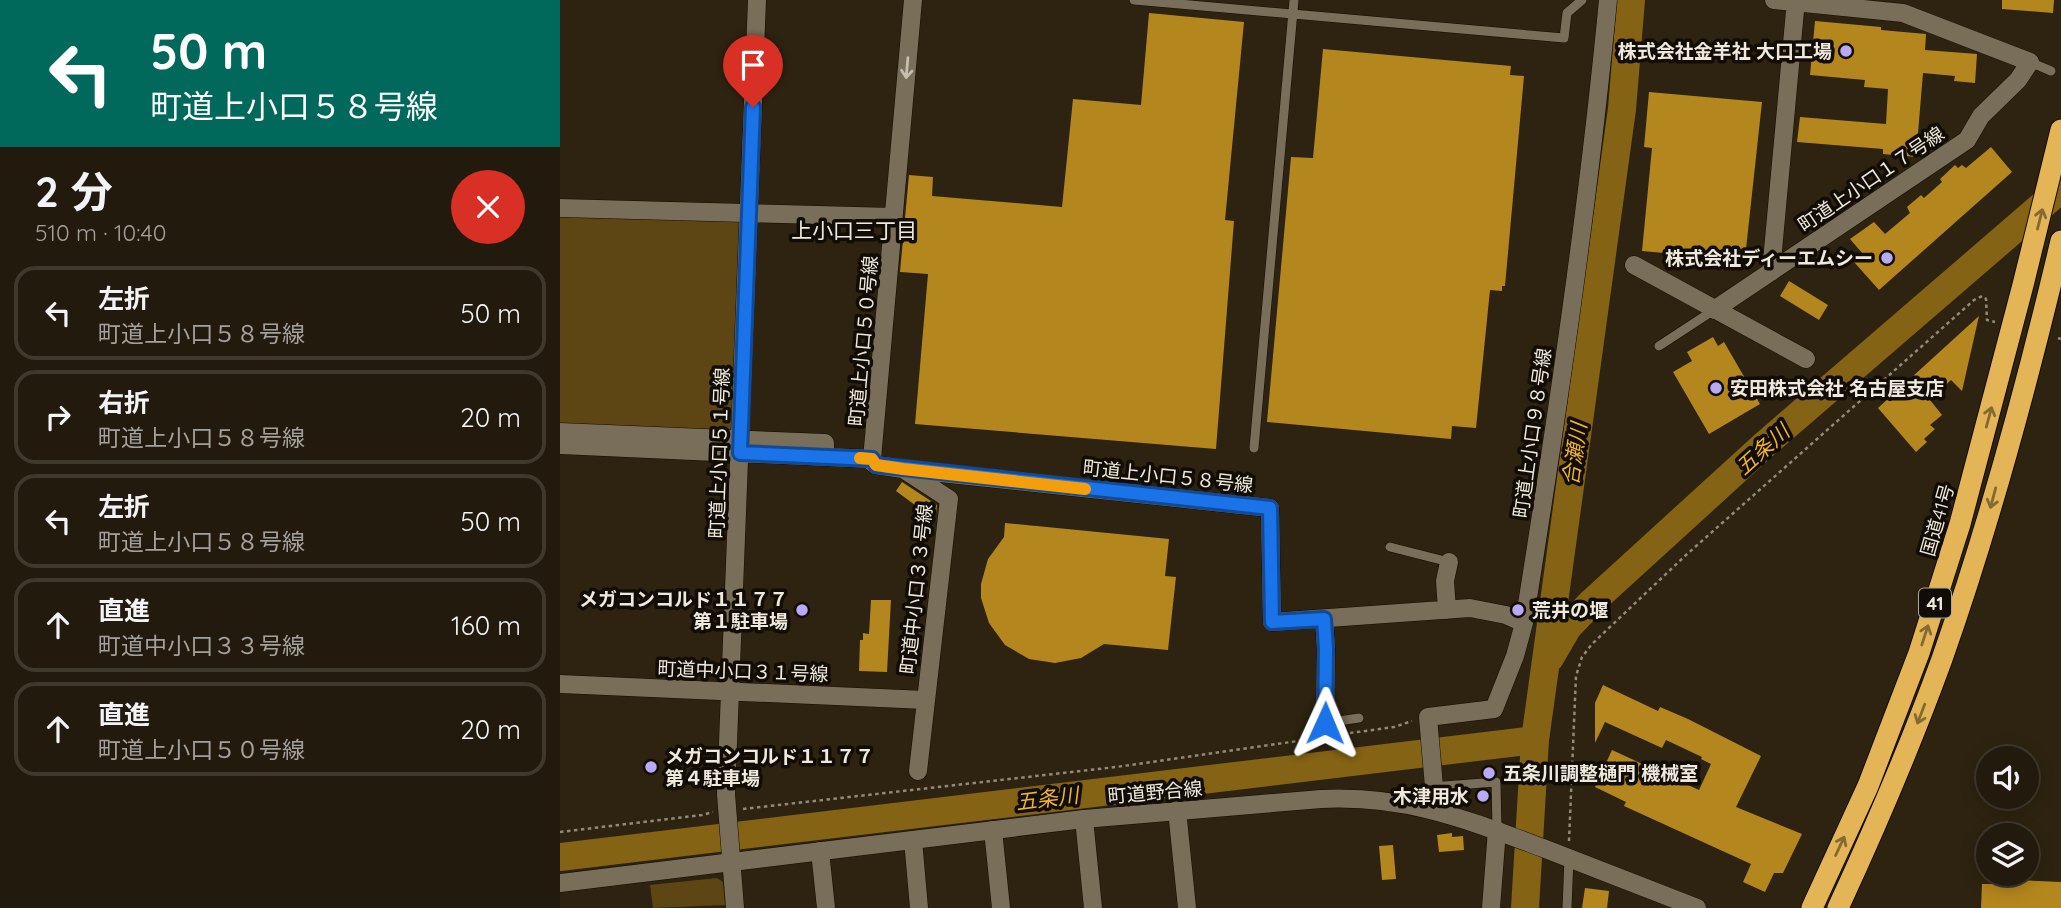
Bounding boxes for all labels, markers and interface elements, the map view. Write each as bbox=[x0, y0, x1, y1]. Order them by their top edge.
text: 50 m bbox=[150, 20, 267, 81]
icon: left bbox=[35, 28, 126, 119]
pin bbox=[723, 35, 783, 107]
place label: 株式会社金羊社 大口工場 bbox=[1618, 39, 1832, 63]
marker: 株式会社金羊社 大口工場 bbox=[1838, 43, 1854, 59]
icon: arrive bbox=[734, 46, 772, 84]
one-way arrow bbox=[900, 56, 913, 79]
text: 町道上小口５８号線 bbox=[150, 86, 438, 126]
street label: 町道上小口１７号線 bbox=[1793, 121, 1949, 237]
text: 2 分 bbox=[35, 165, 113, 218]
button: close bbox=[451, 170, 525, 244]
one-way arrow bbox=[2033, 208, 2047, 231]
district label: 上小口三丁目 bbox=[791, 217, 917, 243]
text: 510 m · 10:40 bbox=[35, 218, 166, 247]
place label: 株式会社ディーエムシー bbox=[1665, 246, 1873, 270]
marker: 株式会社ディーエムシー bbox=[1879, 250, 1895, 266]
street label: 町道上小口５０号線 bbox=[844, 255, 882, 427]
text: 左折 bbox=[98, 282, 150, 315]
icon: left bbox=[39, 294, 77, 332]
text: 50 m bbox=[461, 297, 521, 330]
text: 町道上小口５８号線 bbox=[98, 319, 305, 348]
street label: 町道上小口９８号線 bbox=[1508, 347, 1556, 519]
street label: 町道上小口５１号線 bbox=[704, 367, 734, 539]
place label: 安田株式会社 名古屋支店 bbox=[1730, 376, 1944, 400]
marker: 安田株式会社 名古屋支店 bbox=[1708, 380, 1724, 396]
text: 右折 bbox=[98, 386, 150, 419]
icon: right bbox=[39, 398, 77, 436]
text: 20 m bbox=[460, 401, 521, 434]
one-way arrow bbox=[1983, 406, 1996, 429]
water label: 五条川 bbox=[1730, 417, 1796, 480]
water label: 合瀬川 bbox=[1557, 419, 1592, 487]
text: 町道上小口５８号線 bbox=[98, 423, 305, 452]
street label: 町道上小口５８号線 bbox=[1082, 455, 1254, 497]
street label: 国道41号 bbox=[1915, 481, 1959, 559]
one-way arrow bbox=[1986, 486, 1999, 509]
text: 左折 bbox=[98, 490, 150, 523]
icon: left bbox=[39, 502, 77, 540]
street label: 町道中小口３３号線 bbox=[895, 503, 937, 675]
text: 50 m bbox=[461, 505, 521, 538]
text: 町道上小口５８号線 bbox=[98, 527, 305, 556]
place label: メガコンコルド１１７７ 第１駐車場 bbox=[579, 587, 788, 633]
road number: 41 bbox=[1919, 588, 1951, 618]
text: 直進 bbox=[98, 594, 150, 627]
place label: 荒井の堰 bbox=[1532, 598, 1608, 622]
marker: メガコンコルド１１７７ 第１駐車場 bbox=[794, 602, 810, 618]
marker: 荒井の堰 bbox=[1510, 602, 1526, 618]
icon: ahead bbox=[39, 606, 77, 644]
text: 160 m bbox=[451, 609, 521, 642]
one-way arrow bbox=[1919, 624, 1932, 646]
text: 町道中小口３３号線 bbox=[98, 631, 305, 660]
street label: 町道中小口３１号線 bbox=[657, 656, 829, 686]
position arrow bbox=[1288, 686, 1362, 760]
text: 直進 bbox=[98, 698, 150, 731]
one-way arrow bbox=[1914, 702, 1926, 724]
icon: ahead bbox=[39, 710, 77, 748]
text: 20 m bbox=[460, 713, 521, 746]
text: 町道上小口５０号線 bbox=[98, 735, 305, 764]
place label: メガコンコルド１１７７ 第４駐車場 bbox=[665, 744, 874, 790]
map controls bbox=[1976, 746, 2039, 886]
button: sound bbox=[1976, 746, 2039, 809]
marker: メガコンコルド１１７７ 第４駐車場 bbox=[643, 759, 659, 775]
place label: 五条川調整樋門 機械室 bbox=[1503, 761, 1698, 785]
marker: 五条川調整樋門 機械室 bbox=[1481, 765, 1497, 781]
street label: 町道野合線 bbox=[1107, 776, 1203, 808]
water label: 五条川 bbox=[1014, 781, 1082, 815]
place label: 木津用水 bbox=[1393, 784, 1469, 808]
marker: 木津用水 bbox=[1475, 788, 1491, 804]
button: layers bbox=[1976, 823, 2039, 886]
one-way arrow bbox=[1834, 836, 1847, 857]

